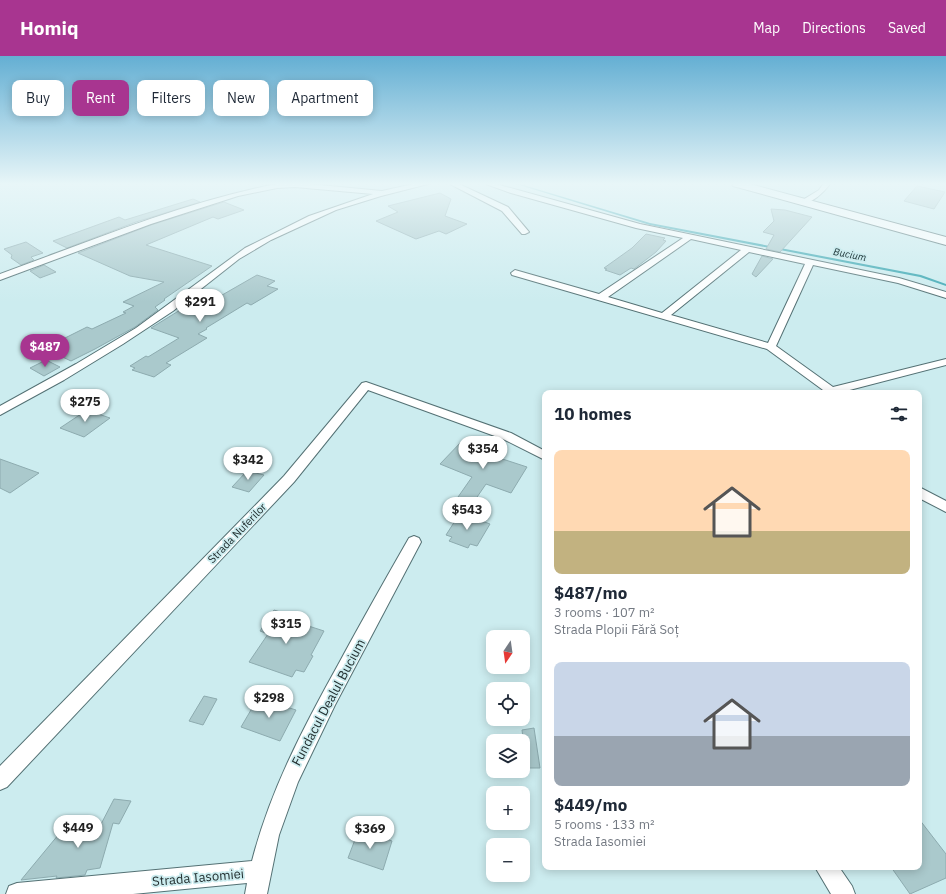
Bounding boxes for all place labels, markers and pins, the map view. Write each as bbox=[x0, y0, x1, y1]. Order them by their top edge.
pin: $291 bbox=[176, 289, 224, 323]
pin: $487 bbox=[21, 334, 69, 368]
pin: $275 bbox=[61, 389, 109, 423]
pin: $354 bbox=[459, 436, 507, 470]
pin: $342 bbox=[224, 447, 272, 481]
pin: $543 bbox=[443, 497, 491, 531]
pin: $315 bbox=[262, 611, 310, 645]
pin: $298 bbox=[245, 685, 293, 719]
pin: $449 bbox=[54, 815, 102, 849]
pin: $369 bbox=[346, 816, 394, 850]

